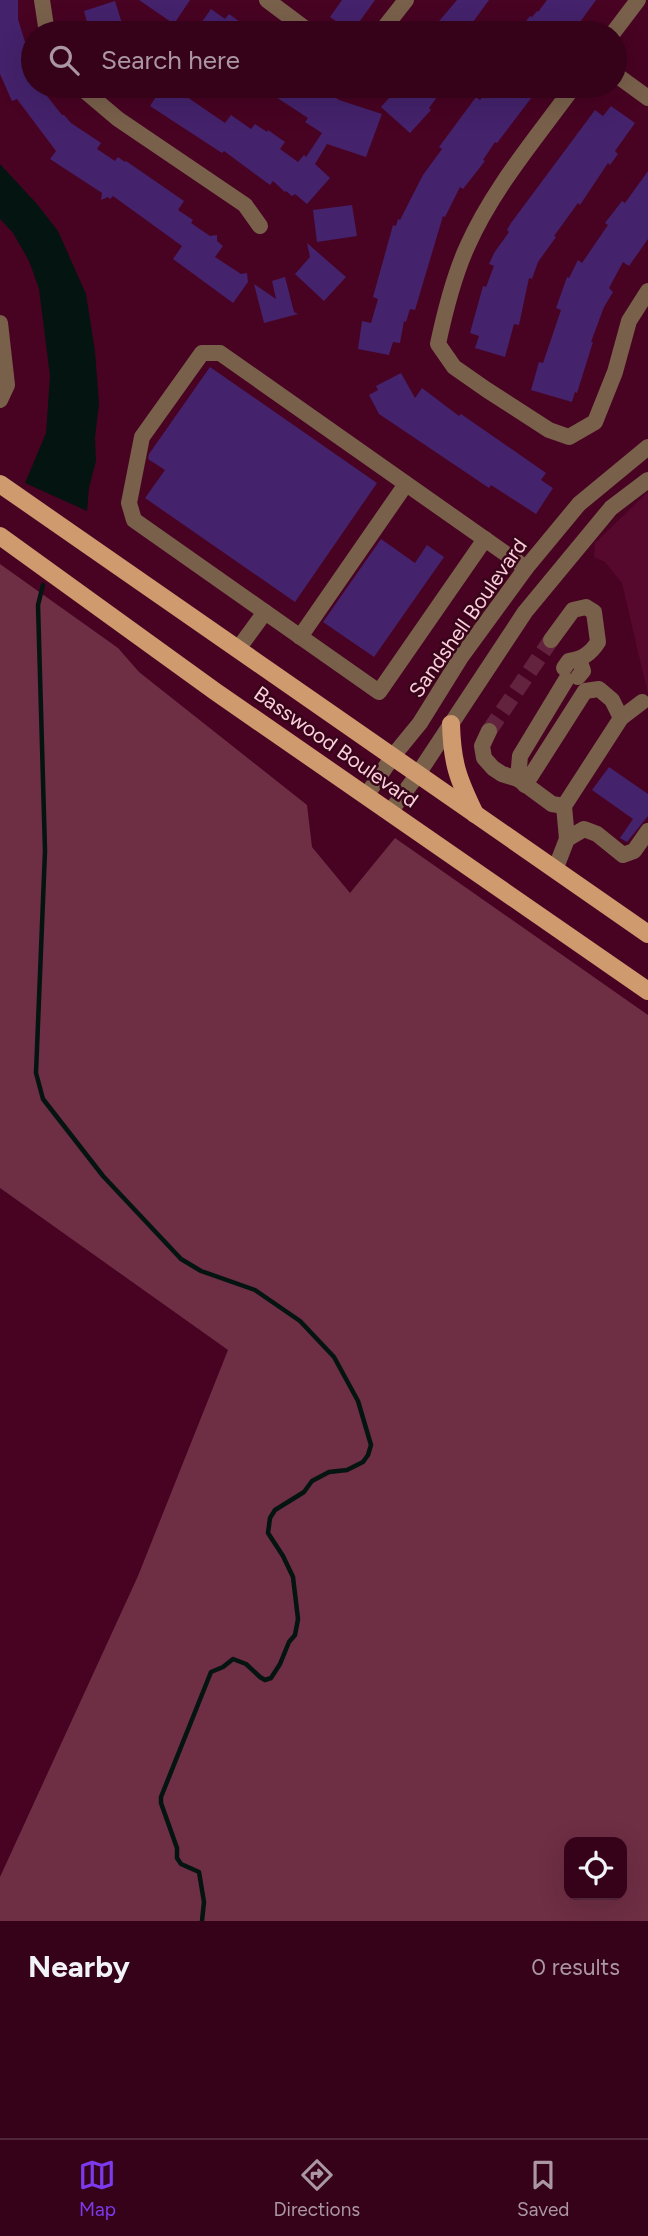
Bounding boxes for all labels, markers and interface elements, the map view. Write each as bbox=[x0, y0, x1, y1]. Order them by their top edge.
search box bbox=[21, 21, 627, 98]
icon: search bbox=[45, 41, 83, 79]
text: Search here bbox=[101, 44, 240, 76]
street label: Sandshell Boulevard bbox=[403, 533, 532, 702]
street label: Basswood Boulevard bbox=[249, 681, 423, 813]
map controls bbox=[564, 1837, 627, 1900]
button: locate bbox=[564, 1837, 627, 1900]
text: Nearby bbox=[28, 1948, 130, 1985]
text: 0 results bbox=[531, 1953, 620, 1981]
tab: Map bbox=[78, 2156, 116, 2221]
tab: Directions bbox=[273, 2156, 360, 2221]
tab: Saved bbox=[517, 2156, 569, 2221]

